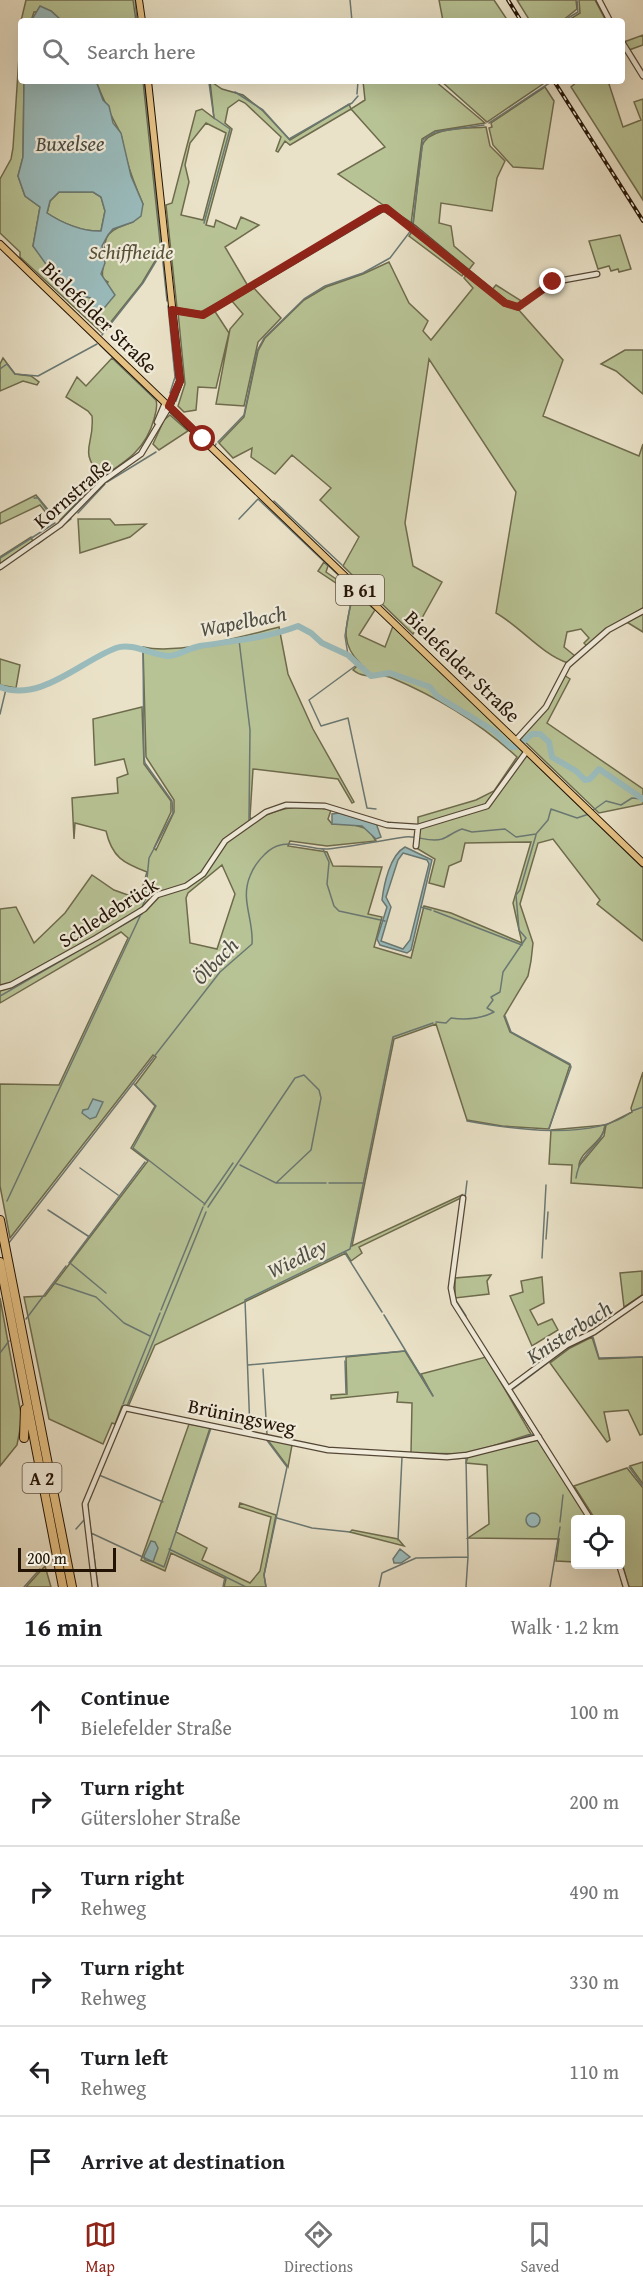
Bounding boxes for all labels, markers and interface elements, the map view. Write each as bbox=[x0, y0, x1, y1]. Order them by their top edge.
search box bbox=[18, 18, 625, 84]
icon: search bbox=[39, 35, 72, 68]
text: Search here bbox=[87, 35, 196, 67]
water label: Buxelsee bbox=[35, 128, 104, 159]
park label: Schiffheide bbox=[89, 237, 173, 266]
street label: Bielefelder Straße bbox=[36, 254, 164, 380]
route end bbox=[539, 268, 565, 294]
route start bbox=[189, 425, 215, 451]
street label: Kornstraße bbox=[27, 451, 117, 535]
road number: B 61 bbox=[336, 575, 384, 605]
water label: Wapelbach bbox=[197, 597, 289, 645]
street label: Bielefelder Straße bbox=[399, 603, 527, 729]
street label: Schledebrück bbox=[53, 869, 164, 954]
water label: Ölbach bbox=[185, 930, 246, 992]
water label: Wiedley bbox=[262, 1230, 333, 1286]
water label: Knisterbach bbox=[519, 1292, 618, 1372]
street label: Brüningsweg bbox=[185, 1390, 299, 1442]
road number: A 2 bbox=[22, 1463, 62, 1493]
map controls bbox=[571, 1515, 625, 1569]
button: locate bbox=[571, 1515, 625, 1569]
scale bar bbox=[18, 1545, 116, 1572]
text: 200 m bbox=[27, 1546, 67, 1570]
text: 16 min bbox=[24, 1607, 102, 1646]
text: Walk · 1.2 km bbox=[510, 1612, 619, 1641]
text: Continue bbox=[81, 1681, 170, 1713]
icon: ahead bbox=[24, 1695, 57, 1728]
text: 100 m bbox=[569, 1697, 619, 1726]
text: Bielefelder Straße bbox=[81, 1713, 232, 1742]
text: Turn right bbox=[81, 1771, 184, 1803]
icon: right bbox=[24, 1785, 57, 1818]
text: 200 m bbox=[569, 1787, 619, 1816]
text: Gütersloher Straße bbox=[81, 1803, 241, 1832]
text: Turn right bbox=[81, 1861, 184, 1893]
icon: right bbox=[24, 1875, 57, 1908]
text: 490 m bbox=[569, 1877, 619, 1906]
text: Rehweg bbox=[81, 1893, 146, 1922]
text: Turn right bbox=[81, 1951, 184, 1983]
icon: right bbox=[24, 1965, 57, 1998]
text: 330 m bbox=[569, 1967, 619, 1996]
text: Rehweg bbox=[81, 1983, 146, 2012]
text: Turn left bbox=[81, 2041, 168, 2073]
icon: left bbox=[24, 2055, 57, 2088]
text: 110 m bbox=[569, 2057, 619, 2086]
text: Rehweg bbox=[81, 2073, 146, 2102]
icon: arrive bbox=[24, 2145, 57, 2178]
text: Arrive at destination bbox=[81, 2145, 285, 2177]
tab: Map bbox=[84, 2218, 117, 2278]
tab: Directions bbox=[284, 2218, 353, 2278]
tab: Saved bbox=[520, 2218, 559, 2278]

